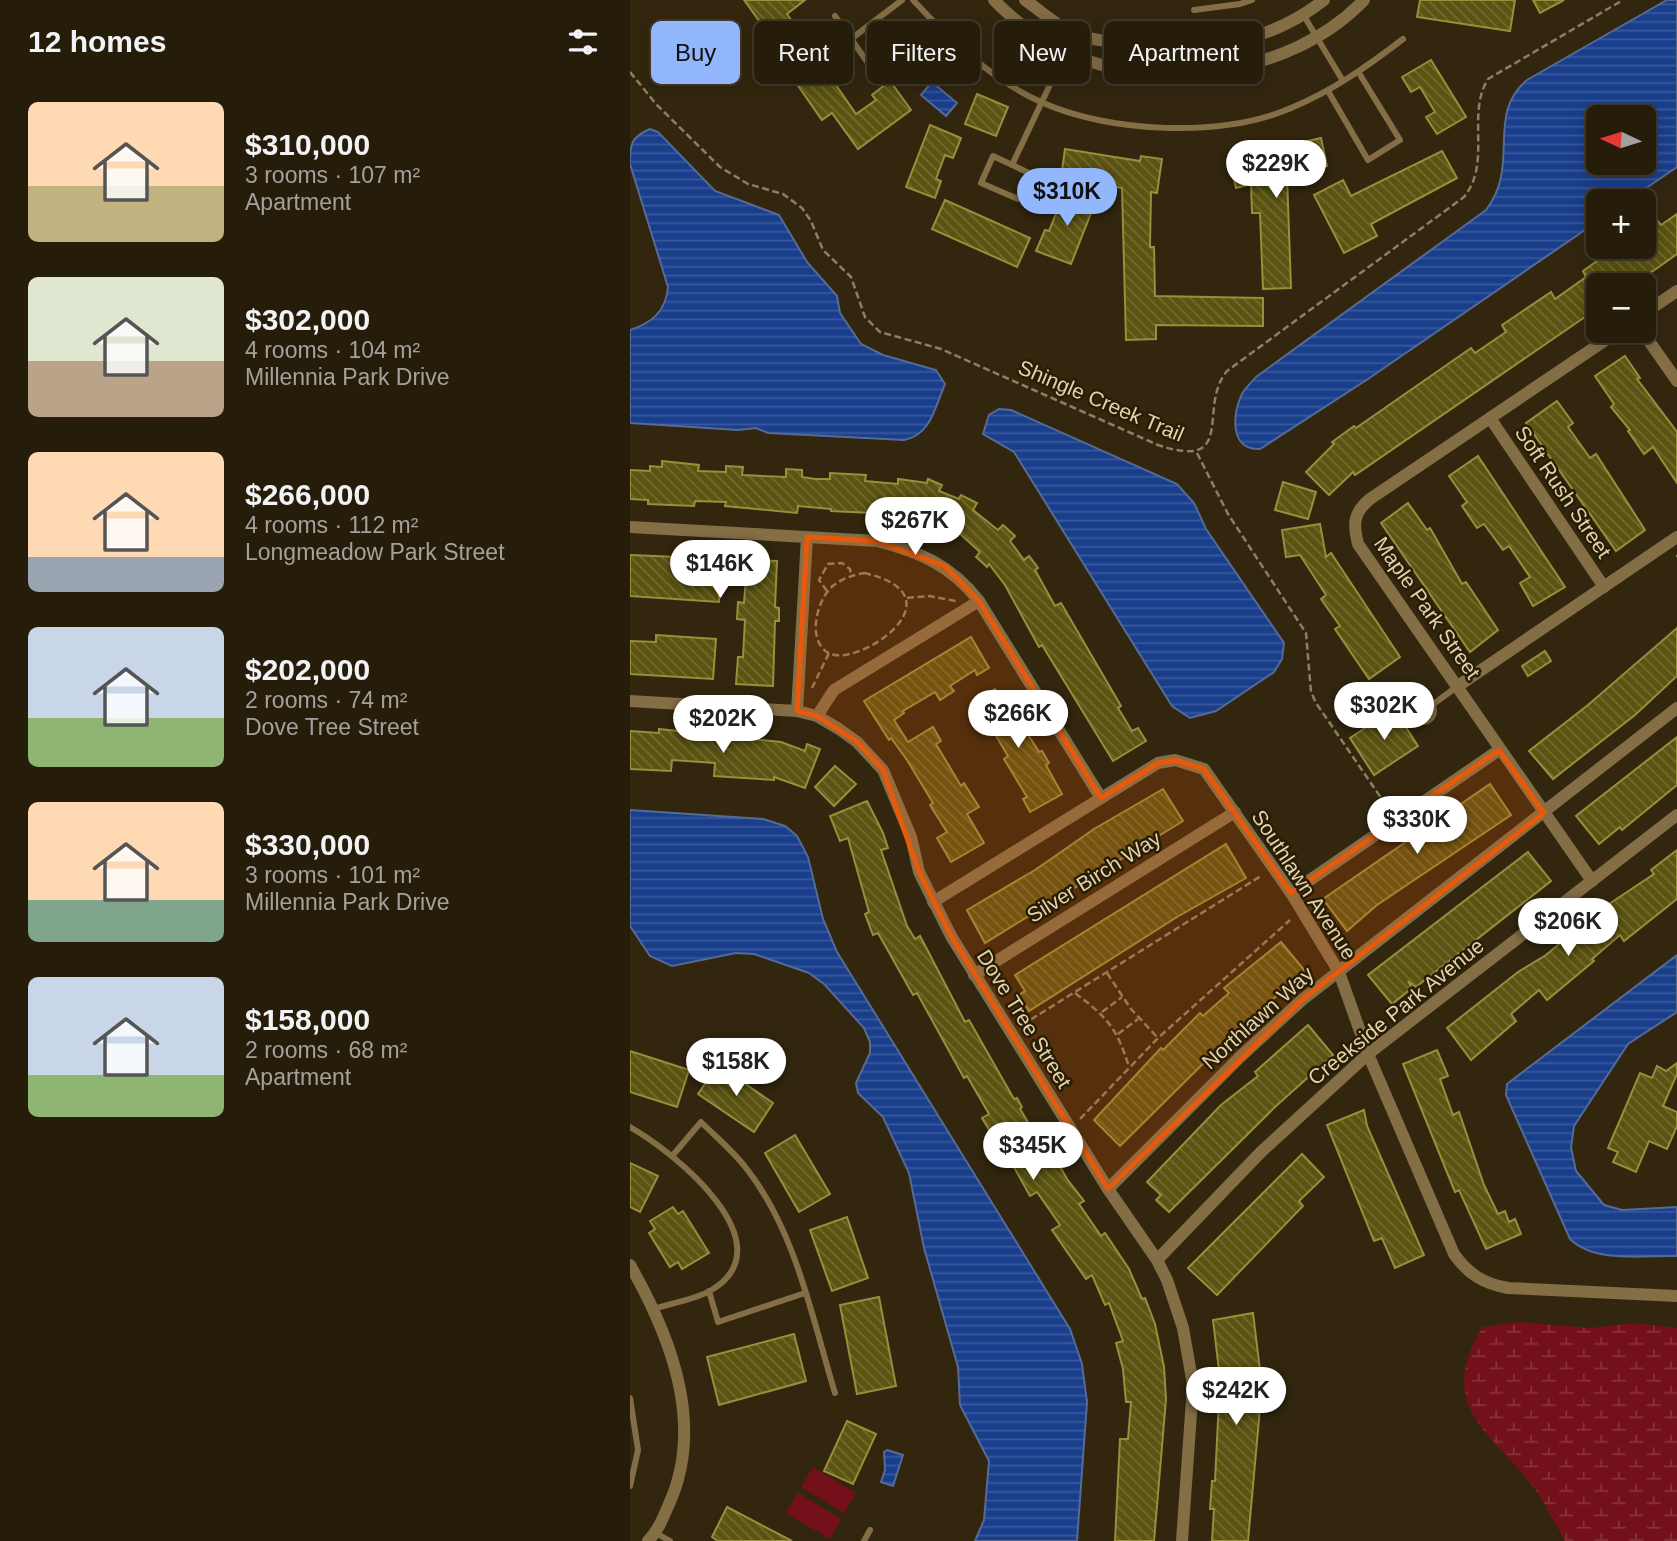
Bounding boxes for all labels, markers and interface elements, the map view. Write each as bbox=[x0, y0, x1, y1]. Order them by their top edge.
chip: Buy bbox=[651, 21, 740, 84]
chip: Rent bbox=[754, 21, 853, 84]
chip: Filters bbox=[867, 21, 980, 84]
chip: New bbox=[994, 21, 1090, 84]
chip: Apartment bbox=[1104, 21, 1263, 84]
icon: filters bbox=[564, 23, 602, 61]
text: 12 homes bbox=[28, 25, 166, 58]
north arrow bbox=[1586, 105, 1656, 175]
map controls bbox=[1586, 105, 1656, 343]
text: $310,000 bbox=[245, 128, 370, 161]
icon: home bbox=[84, 130, 168, 214]
pin: $229K bbox=[1227, 140, 1325, 200]
text: $229K bbox=[1242, 150, 1310, 176]
text: 3 rooms · 107 m² bbox=[245, 162, 420, 188]
pin: $310K bbox=[1018, 168, 1116, 228]
text: $310K bbox=[1033, 178, 1101, 204]
text: Apartment bbox=[245, 189, 351, 215]
button: + bbox=[1586, 189, 1656, 259]
button: − bbox=[1586, 273, 1656, 343]
text: $302,000 bbox=[245, 303, 370, 336]
icon: home bbox=[84, 305, 168, 389]
text: 4 rooms · 104 m² bbox=[245, 337, 420, 363]
street label: Shingle Creek Trail bbox=[1015, 355, 1187, 446]
text: Millennia Park Drive bbox=[245, 364, 450, 390]
street label: Soft Rush Street bbox=[1511, 421, 1616, 562]
text: $266,000 bbox=[245, 478, 370, 511]
icon: home bbox=[84, 480, 168, 564]
pin: $267K bbox=[866, 498, 964, 557]
text: $267K bbox=[881, 507, 949, 533]
text: 4 rooms · 112 m² bbox=[245, 512, 418, 538]
street label: Maple Park Street bbox=[1370, 532, 1485, 683]
text: Longmeadow Park Street bbox=[245, 539, 505, 565]
pin: $146K bbox=[671, 540, 769, 600]
text: $146K bbox=[686, 550, 754, 576]
text: $202,000 bbox=[245, 653, 370, 686]
icon: home bbox=[84, 655, 168, 739]
pin: $302K bbox=[1335, 682, 1433, 742]
text: 2 rooms · 74 m² bbox=[245, 687, 407, 713]
pin: $266K bbox=[969, 690, 1067, 750]
text: $302K bbox=[1350, 692, 1418, 718]
pin: $202K bbox=[674, 696, 772, 755]
text: $266K bbox=[984, 700, 1052, 726]
text: $202K bbox=[689, 705, 757, 731]
text: Dove Tree Street bbox=[245, 714, 419, 740]
pin: $330K bbox=[1368, 796, 1466, 856]
street label: Southlawn Avenue bbox=[1248, 806, 1361, 964]
text: $330K bbox=[1383, 806, 1451, 832]
street label: Silver Birch Way bbox=[1023, 826, 1165, 927]
text: $330,000 bbox=[245, 828, 370, 861]
icon: home bbox=[84, 830, 168, 914]
text: 3 rooms · 101 m² bbox=[245, 862, 420, 888]
text: Millennia Park Drive bbox=[245, 889, 450, 915]
pin: $206K bbox=[1519, 898, 1617, 958]
text: $206K bbox=[1534, 908, 1602, 934]
street label: Creekside Park Avenue bbox=[1303, 934, 1488, 1089]
street label: Dove Tree Street bbox=[973, 945, 1076, 1092]
street label: Northlawn Way bbox=[1197, 961, 1318, 1074]
text: $158,000 bbox=[245, 1003, 370, 1036]
icon: home bbox=[84, 1005, 168, 1089]
text: 2 rooms · 68 m² bbox=[245, 1037, 407, 1063]
pin: $158K bbox=[687, 1038, 785, 1098]
text: $158K bbox=[702, 1048, 770, 1074]
text: Apartment bbox=[245, 1064, 351, 1090]
pin: $345K bbox=[984, 1122, 1082, 1182]
text: $345K bbox=[999, 1132, 1067, 1158]
pin: $242K bbox=[1187, 1368, 1285, 1427]
text: $242K bbox=[1202, 1377, 1270, 1403]

